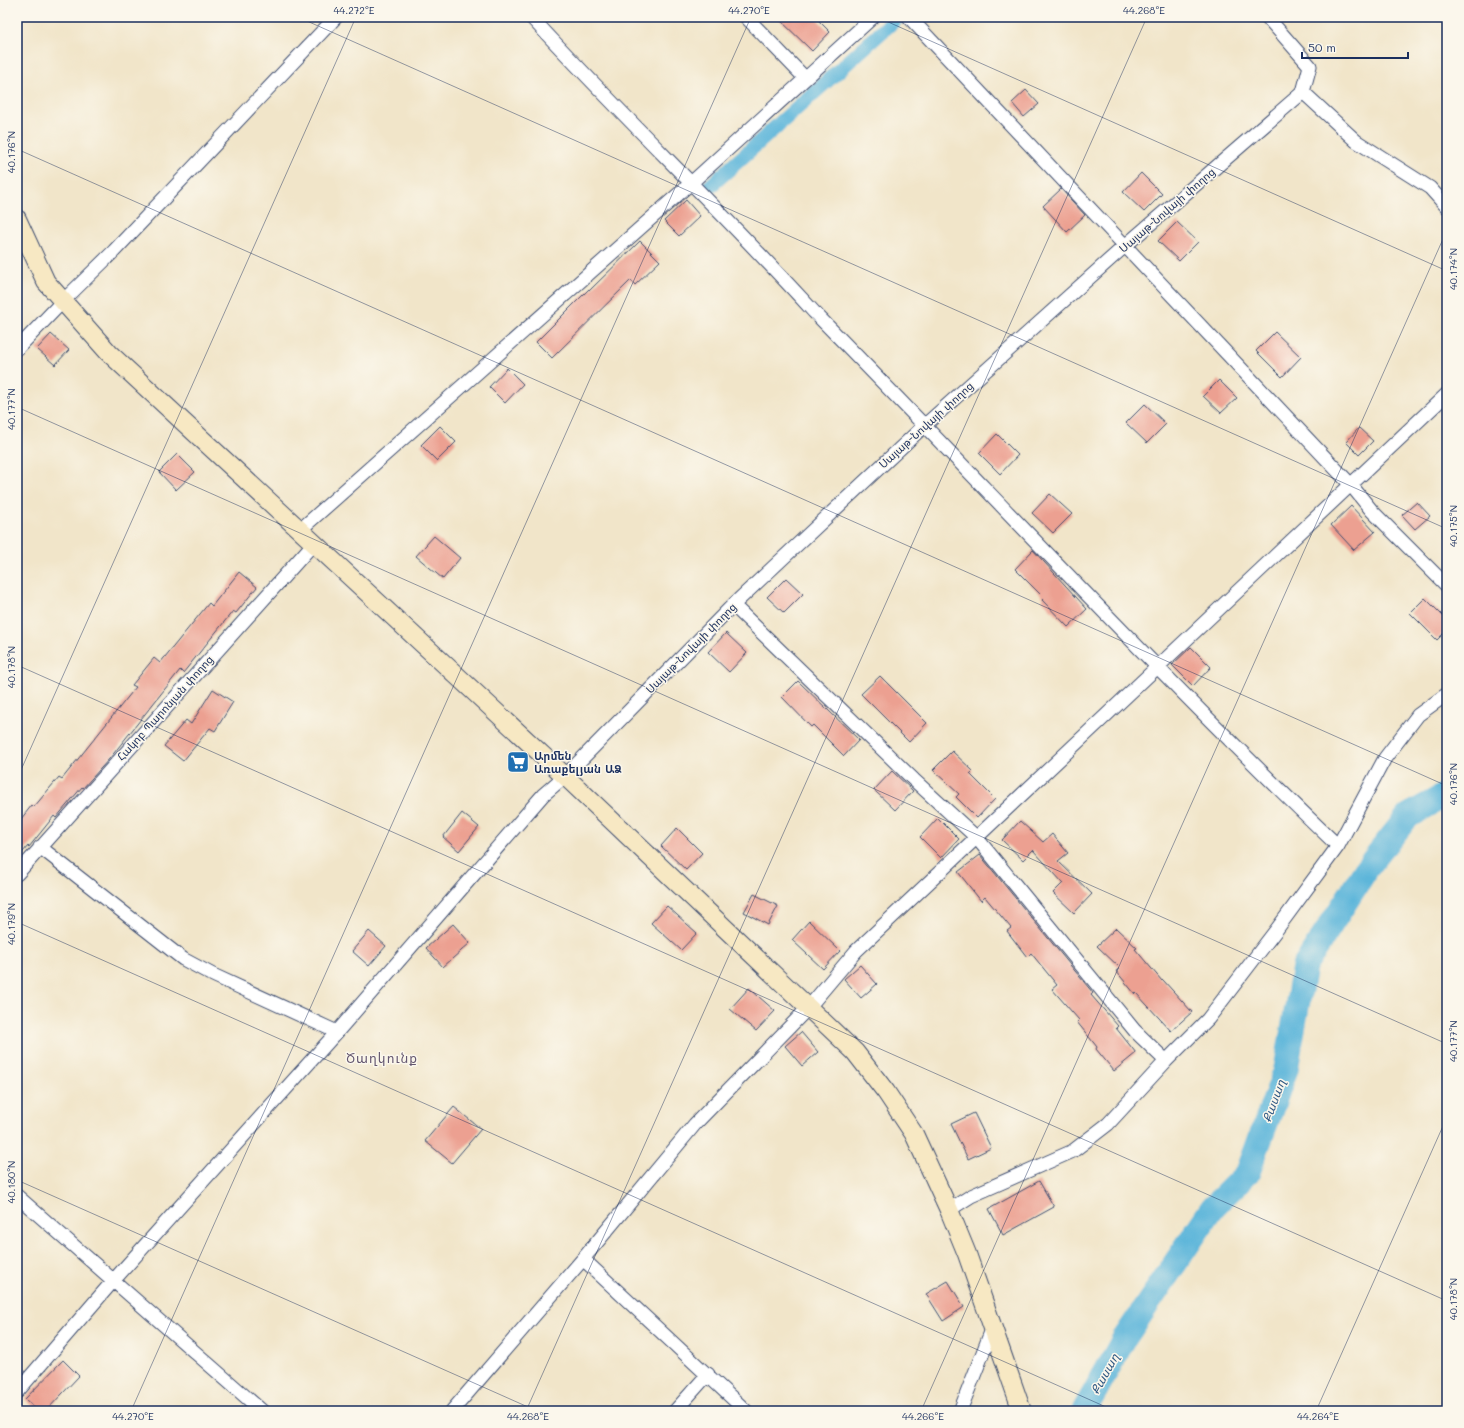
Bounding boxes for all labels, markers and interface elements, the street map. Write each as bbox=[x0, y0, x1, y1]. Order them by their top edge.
text: 44.272°E bbox=[334, 3, 375, 17]
text: 44.270°E bbox=[728, 3, 770, 17]
text: 44.268°E bbox=[1123, 3, 1165, 17]
scale bar bbox=[1302, 34, 1408, 60]
text: 50 m bbox=[1308, 39, 1336, 55]
text: 40.176°N bbox=[4, 131, 18, 173]
street label: Սայաթ-Նովայի փողոց bbox=[1115, 164, 1218, 255]
text: 40.174°N bbox=[1446, 248, 1460, 290]
street label: Սայաթ-Նովայի փողոց bbox=[875, 378, 976, 471]
text: 40.177°N bbox=[4, 388, 18, 430]
text: 40.175°N bbox=[1446, 505, 1460, 547]
street label: Սայաթ-Նովայի փողոց bbox=[642, 599, 739, 696]
text: 40.178°N bbox=[4, 646, 18, 688]
street label: Հակոբ Պարոնյան փողոց bbox=[113, 652, 216, 764]
place label: Արմեն Առաքելյան ԱՁ bbox=[534, 748, 622, 776]
supermarket icon: Արմեն Առաքելյան ԱՁ bbox=[505, 749, 531, 775]
text: 40.176°N bbox=[1446, 763, 1460, 805]
text: 40.179°N bbox=[4, 903, 18, 945]
text: 40.177°N bbox=[1446, 1020, 1460, 1062]
district label: Ծաղկունք bbox=[346, 1049, 418, 1066]
water label: Քասաղ bbox=[1258, 1077, 1288, 1124]
text: 40.180°N bbox=[4, 1161, 18, 1203]
text: 40.178°N bbox=[1446, 1278, 1460, 1320]
water label: Քասաղ bbox=[1087, 1350, 1122, 1397]
text: 44.270°E bbox=[112, 1409, 154, 1423]
text: 44.268°E bbox=[507, 1409, 549, 1423]
text: 44.266°E bbox=[902, 1409, 944, 1423]
text: 44.264°E bbox=[1297, 1409, 1339, 1423]

